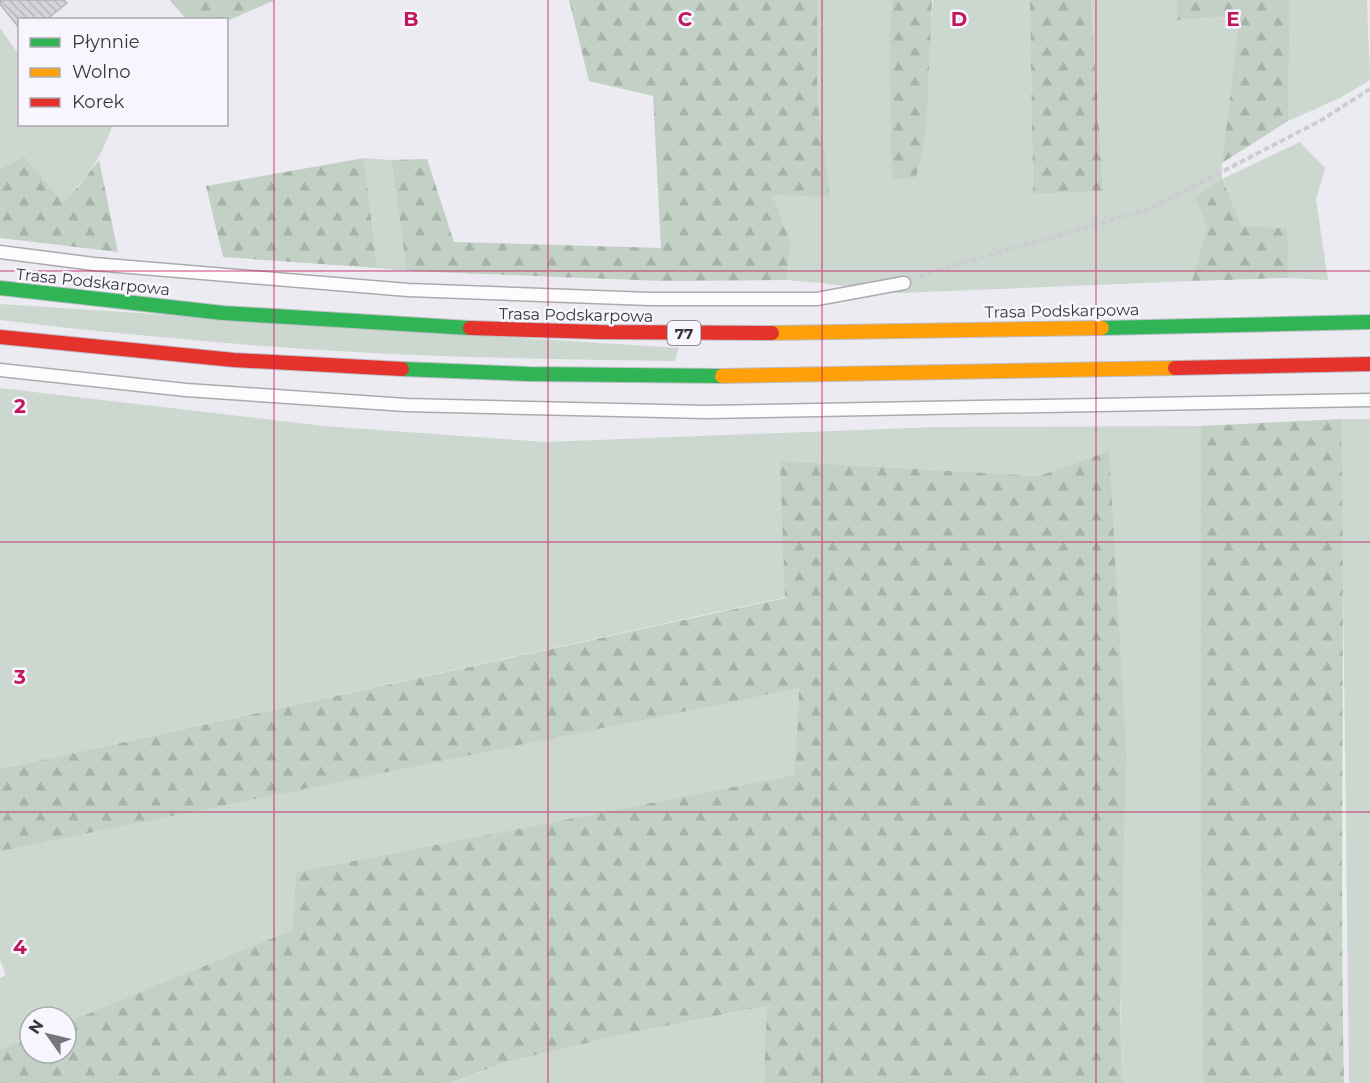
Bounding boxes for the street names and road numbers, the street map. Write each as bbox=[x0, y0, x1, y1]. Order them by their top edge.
street label: Trasa Podskarpowa bbox=[15, 264, 171, 300]
street label: Trasa Podskarpowa bbox=[985, 300, 1139, 322]
street label: Trasa Podskarpowa bbox=[499, 304, 653, 326]
road number: 77 bbox=[668, 321, 700, 345]

